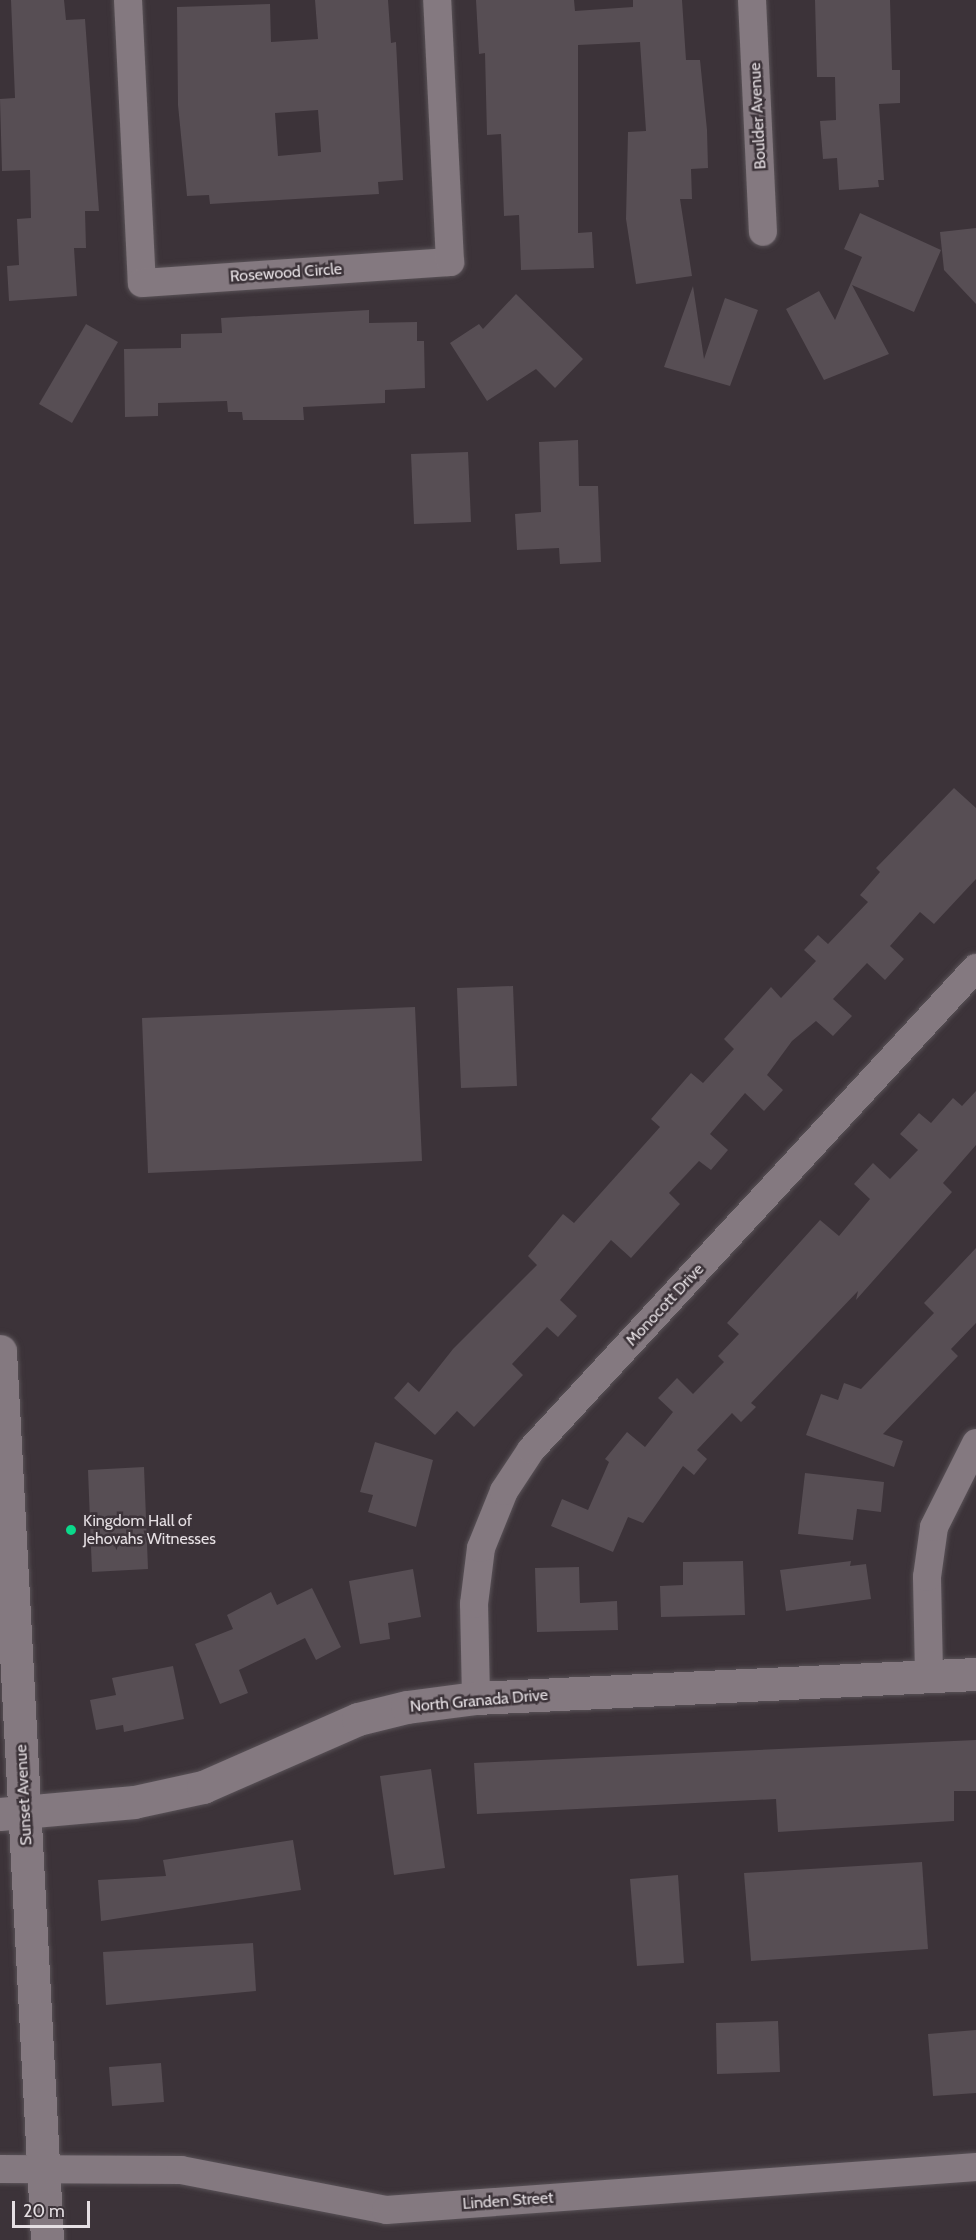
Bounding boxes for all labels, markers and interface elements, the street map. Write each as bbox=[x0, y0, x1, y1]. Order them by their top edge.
street label: Boulder Avenue bbox=[746, 62, 770, 170]
street label: Rosewood Circle bbox=[229, 260, 343, 286]
street label: Monocott Drive bbox=[622, 1260, 708, 1350]
place label: Kingdom Hall of Jehovahs Witnesses bbox=[83, 1511, 216, 1549]
marker: Kingdom Hall of Jehovahs Witnesses bbox=[64, 1523, 78, 1537]
street label: North Granada Drive bbox=[409, 1685, 549, 1717]
street label: Sunset Avenue bbox=[12, 1744, 36, 1846]
street label: Linden Street bbox=[462, 2188, 554, 2214]
scale bar bbox=[15, 2189, 93, 2227]
text: 20 m bbox=[23, 2200, 65, 2222]

